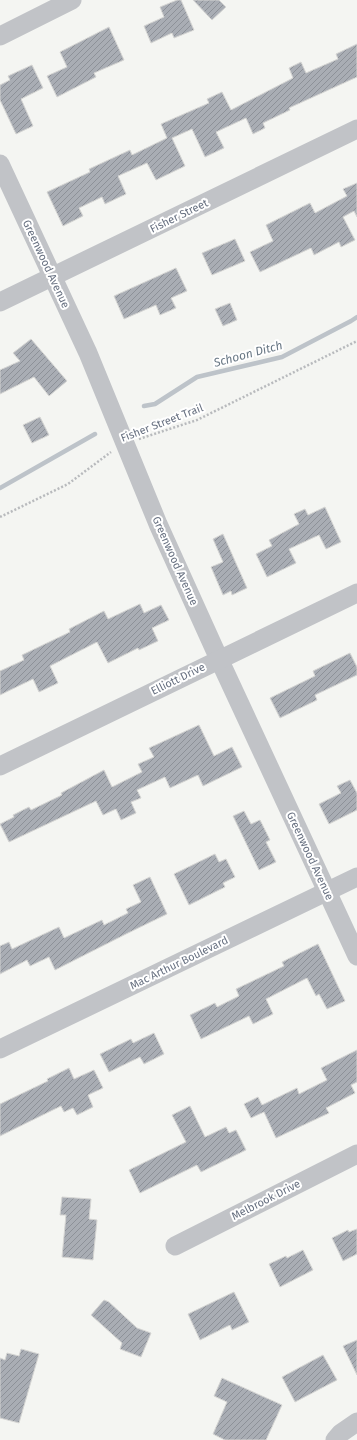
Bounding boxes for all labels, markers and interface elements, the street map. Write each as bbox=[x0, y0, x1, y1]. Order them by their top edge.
street label: Fisher Street bbox=[148, 196, 210, 236]
street label: Greenwood Avenue bbox=[20, 218, 72, 310]
water label: Schoon Ditch bbox=[211, 338, 284, 370]
street label: Fisher Street Trail bbox=[119, 401, 205, 445]
street label: Greenwood Avenue bbox=[150, 514, 200, 608]
street label: Elliott Drive bbox=[149, 660, 207, 698]
street label: Greenwood Avenue bbox=[284, 810, 336, 902]
street label: Mac Arthur Boulevard bbox=[128, 934, 230, 992]
street label: Melbrook Drive bbox=[229, 1177, 303, 1223]

